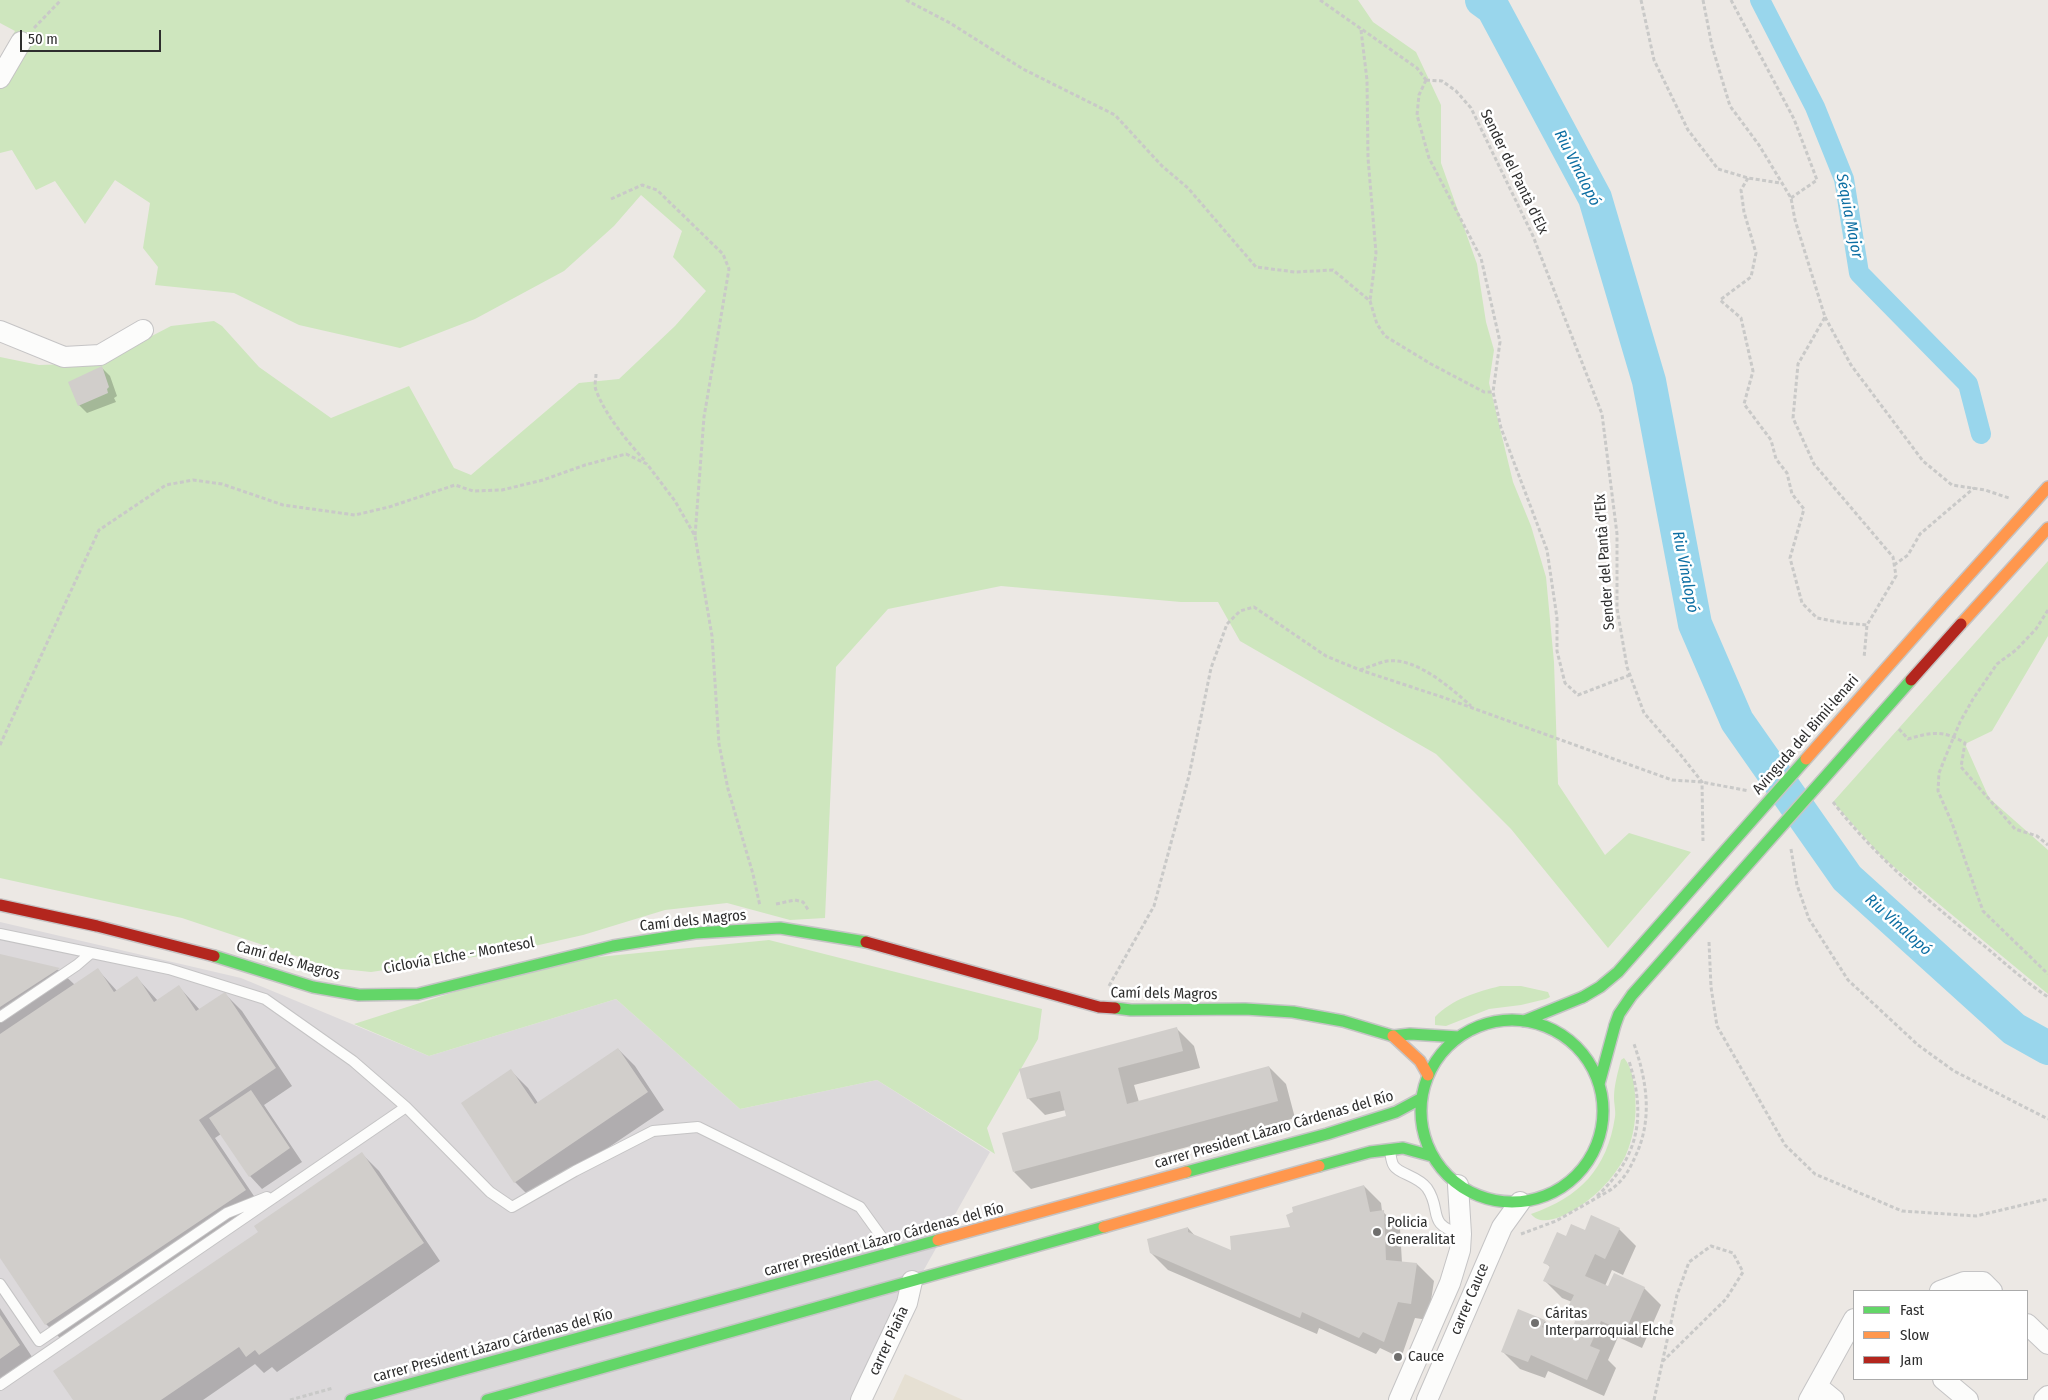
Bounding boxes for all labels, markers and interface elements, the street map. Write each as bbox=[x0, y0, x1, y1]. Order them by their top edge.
scale bar bbox=[22, 20, 164, 52]
text: 50 m bbox=[28, 30, 58, 48]
street label: Sender del Pantà d'Elx bbox=[1476, 107, 1552, 237]
water label: Riu Vinalopó bbox=[1550, 127, 1604, 209]
water label: Séquia Major bbox=[1831, 172, 1867, 260]
street label: Sender del Pantà d'Elx bbox=[1591, 493, 1619, 631]
water label: Riu Vinalopó bbox=[1668, 530, 1702, 614]
street label: Avinguda del Bimil·lenari bbox=[1749, 671, 1863, 799]
water label: Riu Vinalopó bbox=[1861, 890, 1935, 960]
street label: Camí dels Magros bbox=[639, 906, 747, 936]
street label: Ciclovía Elche - Montesol bbox=[382, 934, 536, 978]
street label: Camí dels Magros bbox=[234, 938, 342, 984]
street label: Camí dels Magros bbox=[1110, 984, 1218, 1004]
street label: carrer President Lázaro Cárdenas del Río bbox=[1152, 1087, 1396, 1173]
street label: carrer President Lázaro Cárdenas del Río bbox=[762, 1199, 1006, 1281]
place label: Policia Generalitat bbox=[1387, 1214, 1455, 1249]
marker: Policia Generalitat bbox=[1371, 1226, 1383, 1238]
street label: carrer Cauce bbox=[1447, 1260, 1493, 1338]
legend bbox=[1853, 1290, 2028, 1380]
text: Fast bbox=[1900, 1301, 1924, 1319]
street label: carrer Piaña bbox=[865, 1304, 913, 1378]
street label: carrer President Lázaro Cárdenas del Río bbox=[371, 1305, 615, 1387]
place label: Cáritas Interparroquial Elche bbox=[1545, 1305, 1674, 1340]
marker: Cáritas Interparroquial Elche bbox=[1529, 1317, 1541, 1329]
text: Slow bbox=[1900, 1326, 1929, 1344]
place label: Cauce bbox=[1408, 1348, 1444, 1366]
marker: Cauce bbox=[1392, 1351, 1404, 1363]
text: Jam bbox=[1900, 1351, 1923, 1369]

